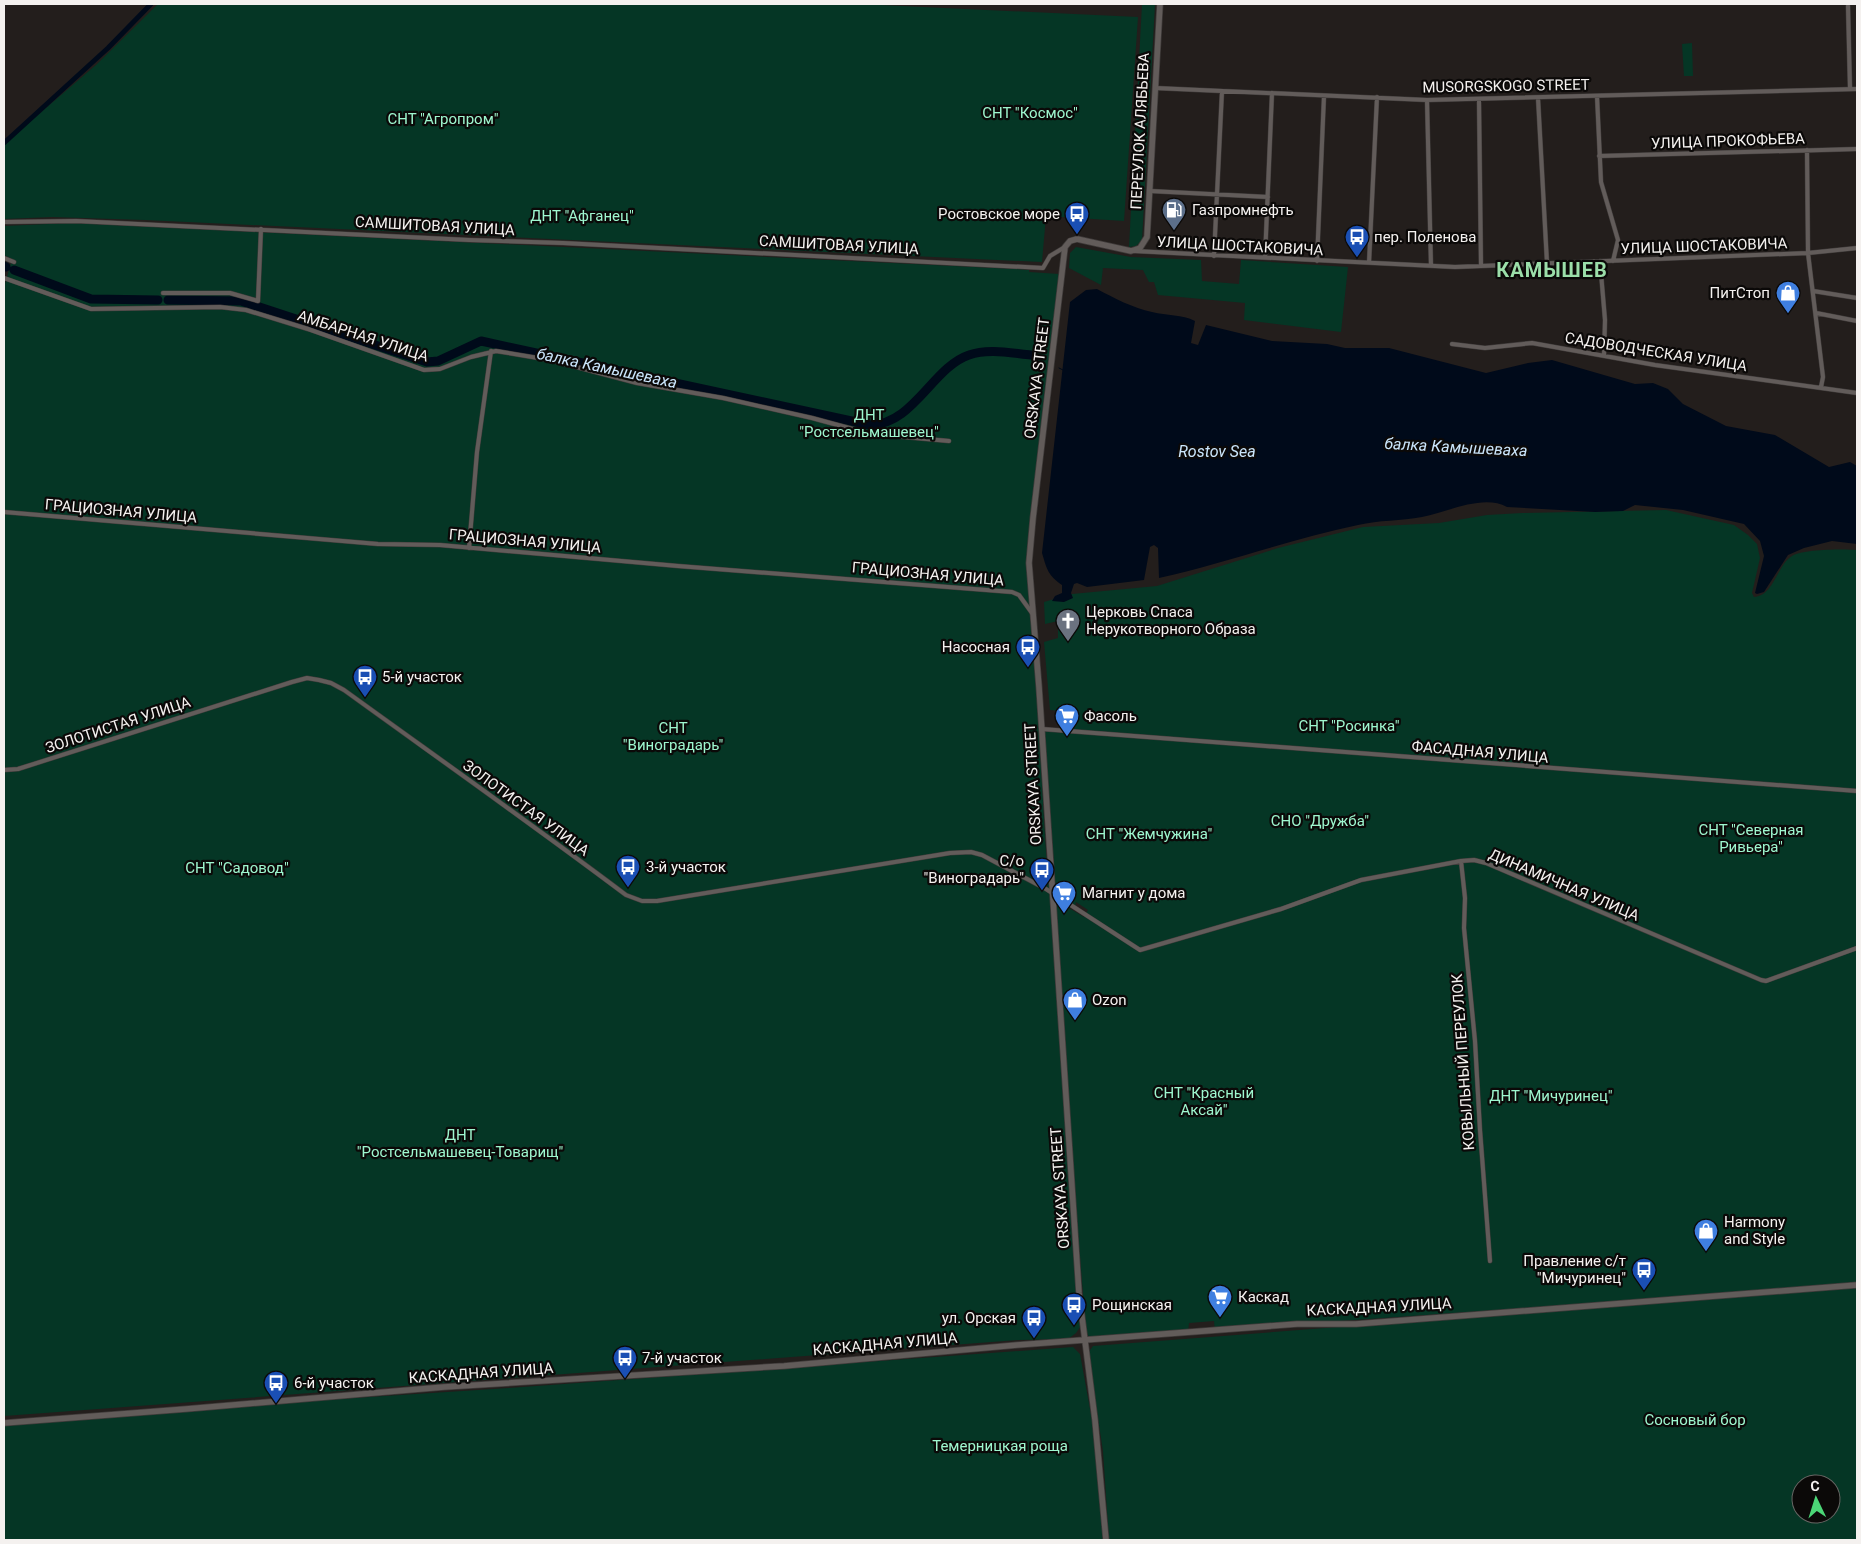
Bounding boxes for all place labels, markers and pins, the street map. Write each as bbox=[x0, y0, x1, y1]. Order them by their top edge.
fuel station icon: Газпромнефть bbox=[1161, 197, 1187, 231]
bus stop icon: Ростовское море bbox=[1064, 201, 1090, 235]
place label: Газпромнефть bbox=[1192, 201, 1294, 219]
place label: Ростовское море bbox=[938, 205, 1060, 223]
bus stop icon: пер. Поленова bbox=[1344, 224, 1370, 258]
place label: пер. Поленова bbox=[1374, 228, 1476, 246]
shop icon: ПитСтоп bbox=[1775, 280, 1801, 314]
place label: ПитСтоп bbox=[1710, 284, 1770, 302]
place label: Церковь Спаса Нерукотворного Образа bbox=[1086, 603, 1256, 638]
church icon: Церковь Спаса Нерукотворного Образа bbox=[1055, 608, 1081, 642]
bus stop icon: Насосная bbox=[1015, 634, 1041, 668]
place label: Насосная bbox=[942, 638, 1010, 656]
bus stop icon: 5-й участок bbox=[352, 664, 378, 698]
place label: 5-й участок bbox=[382, 668, 462, 686]
supermarket icon: Фасоль bbox=[1054, 703, 1080, 737]
place label: Фасоль bbox=[1084, 707, 1137, 725]
place label: С/о "Виноградарь" bbox=[924, 852, 1024, 887]
bus stop icon: 3-й участок bbox=[615, 854, 641, 888]
bus stop icon: С/о "Виноградарь" bbox=[1029, 857, 1055, 891]
place label: 3-й участок bbox=[646, 858, 726, 876]
supermarket icon: Магнит у дома bbox=[1051, 880, 1077, 914]
place label: Магнит у дома bbox=[1082, 884, 1186, 902]
shop icon: Ozon bbox=[1062, 987, 1088, 1021]
place label: Ozon bbox=[1092, 991, 1126, 1009]
place label: Harmony and Style bbox=[1724, 1213, 1785, 1248]
shop icon: Harmony and Style bbox=[1693, 1218, 1719, 1252]
place label: Правление с/т "Мичуринец" bbox=[1523, 1252, 1626, 1287]
bus stop icon: Правление с/т "Мичуринец" bbox=[1631, 1257, 1657, 1291]
supermarket icon: Каскад bbox=[1207, 1284, 1233, 1318]
place label: Каскад bbox=[1238, 1288, 1289, 1306]
bus stop icon: Рощинская bbox=[1061, 1292, 1087, 1326]
place label: Рощинская bbox=[1092, 1296, 1172, 1314]
bus stop icon: ул. Орская bbox=[1021, 1305, 1047, 1339]
place label: ул. Орская bbox=[942, 1309, 1016, 1327]
bus stop icon: 7-й участок bbox=[612, 1345, 638, 1379]
place label: 7-й участок bbox=[642, 1349, 722, 1367]
bus stop icon: 6-й участок bbox=[263, 1370, 289, 1404]
place label: 6-й участок bbox=[294, 1374, 374, 1392]

